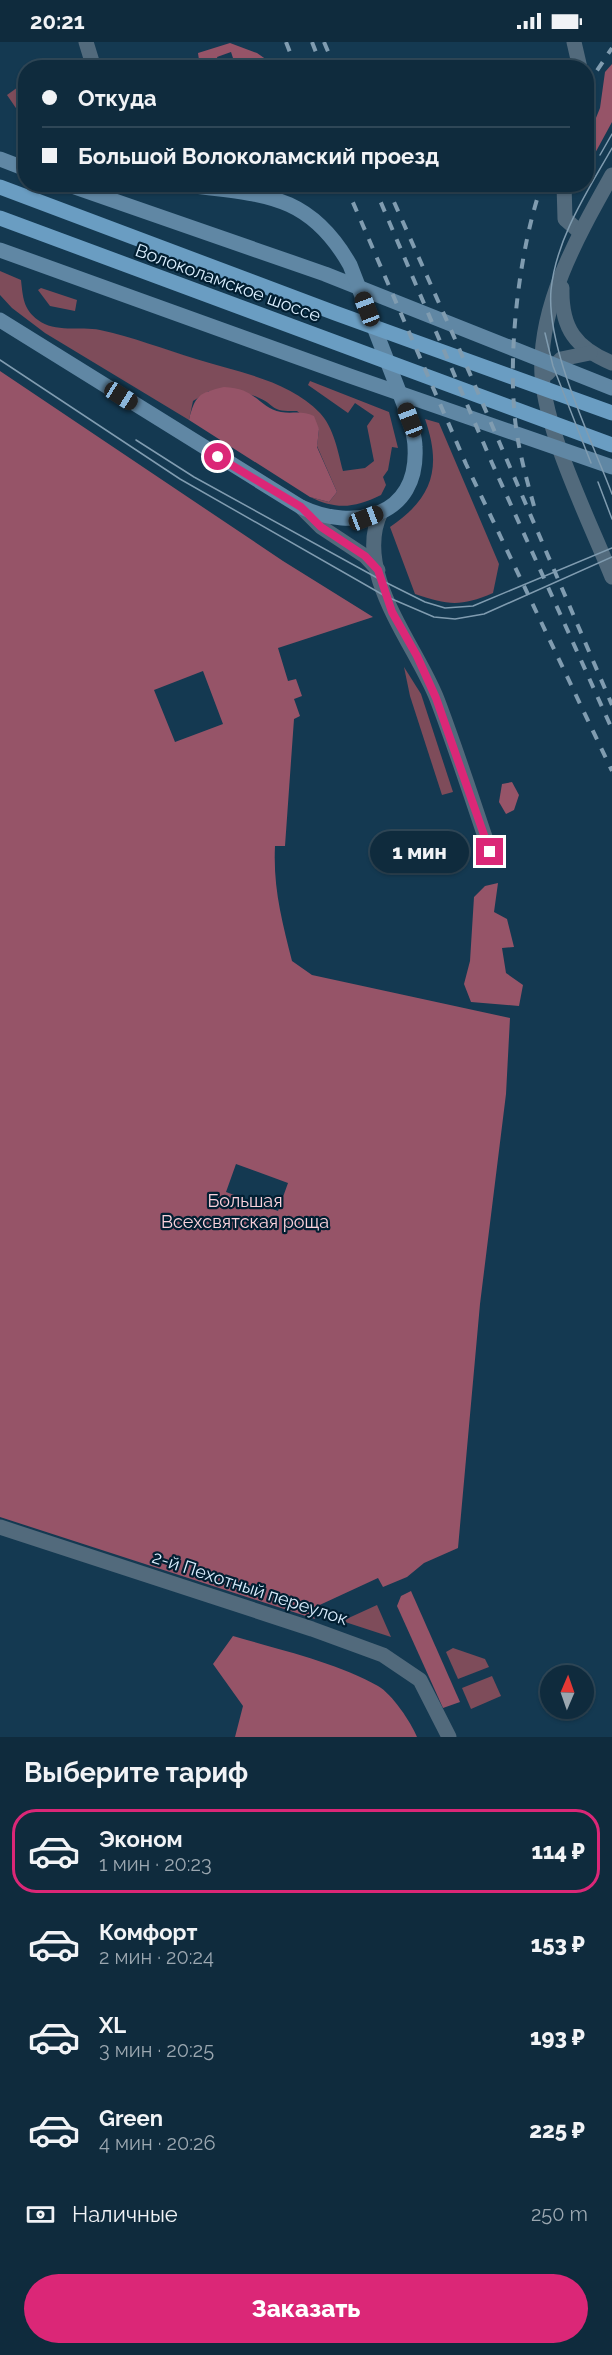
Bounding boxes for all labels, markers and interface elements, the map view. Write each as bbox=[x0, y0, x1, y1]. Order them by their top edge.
text: 20:21 bbox=[30, 8, 85, 34]
text: Откуда bbox=[78, 85, 157, 111]
text: Большой Волоколамский проезд bbox=[78, 143, 439, 169]
street label: Волоколамское шоссе bbox=[133, 239, 324, 326]
car bbox=[352, 289, 382, 329]
car bbox=[101, 379, 141, 413]
car bbox=[395, 400, 425, 440]
route start bbox=[204, 443, 231, 470]
car bbox=[346, 503, 386, 533]
callout: 1 мин bbox=[370, 831, 469, 873]
route end bbox=[476, 838, 503, 865]
text: 1 мин bbox=[392, 840, 447, 864]
park label: Большая Всехсвятская роща bbox=[161, 1190, 329, 1232]
street label: 2-й Пехотный переулок bbox=[150, 1546, 351, 1629]
north arrow bbox=[540, 1665, 594, 1719]
map controls bbox=[540, 1665, 594, 1719]
text: Выберите тариф bbox=[24, 1757, 248, 1788]
icon: car bbox=[27, 1824, 81, 1878]
text: Эконом bbox=[99, 1826, 183, 1852]
text: 114 ₽ bbox=[531, 1838, 585, 1864]
text: 1 мин · 20:23 bbox=[99, 1852, 212, 1876]
icon: car bbox=[27, 1917, 81, 1971]
text: Комфорт bbox=[99, 1919, 197, 1945]
text: 153 ₽ bbox=[531, 1931, 585, 1957]
text: 2 мин · 20:24 bbox=[99, 1945, 214, 1969]
icon: car bbox=[27, 2010, 81, 2064]
text: XL bbox=[99, 2012, 126, 2038]
text: 193 ₽ bbox=[530, 2024, 585, 2050]
text: 3 мин · 20:25 bbox=[99, 2038, 214, 2062]
icon: car bbox=[27, 2103, 81, 2157]
text: Green bbox=[99, 2105, 163, 2131]
text: 225 ₽ bbox=[529, 2117, 585, 2143]
text: 4 мин · 20:26 bbox=[99, 2131, 215, 2155]
icon: cash bbox=[24, 2198, 57, 2231]
text: Наличные bbox=[72, 2201, 178, 2227]
text: 250 m bbox=[531, 2202, 588, 2226]
button: Заказать bbox=[24, 2274, 588, 2343]

